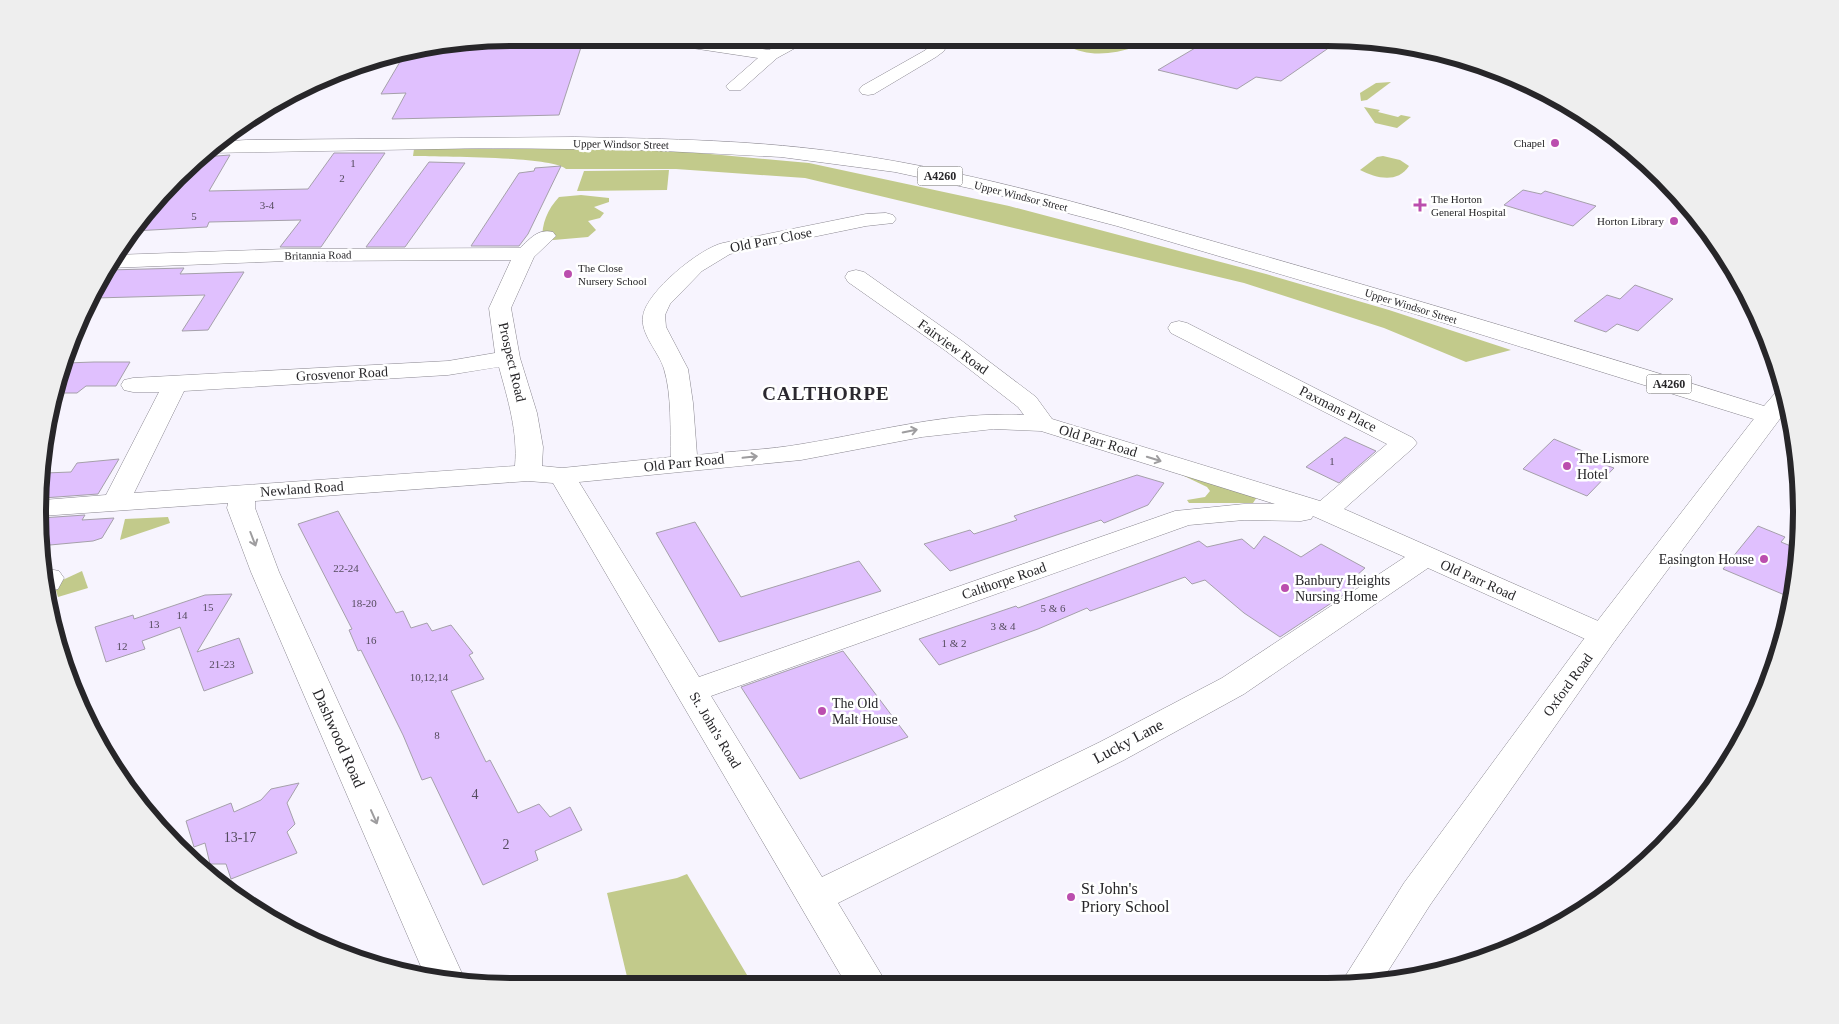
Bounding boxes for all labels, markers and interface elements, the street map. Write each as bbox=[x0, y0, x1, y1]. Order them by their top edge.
street label: Upper Windsor Street bbox=[573, 137, 669, 151]
place label: Chapel bbox=[1514, 137, 1545, 149]
marker: Chapel bbox=[1549, 137, 1561, 149]
house number: 1 bbox=[350, 157, 356, 169]
road number: A4260 bbox=[918, 167, 962, 186]
house number: 2 bbox=[339, 172, 345, 184]
street label: Upper Windsor Street bbox=[973, 179, 1069, 213]
place label: The Horton General Hospital bbox=[1431, 193, 1506, 218]
marker: The Horton General Hospital bbox=[1413, 198, 1427, 212]
house number: 3-4 bbox=[260, 199, 275, 211]
house number: 5 bbox=[191, 210, 197, 222]
place label: Horton Library bbox=[1597, 215, 1664, 227]
marker: Horton Library bbox=[1668, 215, 1680, 227]
street label: Old Parr Close bbox=[729, 225, 813, 255]
street label: Britannia Road bbox=[284, 248, 352, 262]
place label: The Close Nursery School bbox=[578, 262, 647, 287]
marker: The Close Nursery School bbox=[562, 268, 574, 280]
street label: Upper Windsor Street bbox=[1363, 286, 1459, 326]
street label: Fairview Road bbox=[915, 317, 991, 377]
street label: Prospect Road bbox=[496, 321, 528, 403]
street label: Grosvenor Road bbox=[296, 364, 388, 384]
road number: A4260 bbox=[1646, 374, 1692, 394]
district label: CALTHORPE bbox=[762, 383, 890, 404]
street label: Paxmans Place bbox=[1297, 383, 1379, 435]
street label: Old Parr Road bbox=[1057, 422, 1139, 460]
one-way arrow bbox=[902, 426, 918, 435]
street label: Old Parr Road bbox=[643, 451, 725, 475]
place label: The Lismore Hotel bbox=[1577, 451, 1649, 482]
one-way arrow bbox=[741, 452, 757, 461]
one-way arrow bbox=[1146, 454, 1162, 464]
house number: 1 bbox=[1329, 455, 1335, 467]
marker: The Lismore Hotel bbox=[1561, 460, 1573, 472]
street label: Newland Road bbox=[260, 479, 344, 499]
one-way arrow bbox=[249, 531, 258, 547]
place label: Easington House bbox=[1659, 552, 1754, 567]
marker: Easington House bbox=[1758, 553, 1770, 565]
street label: Old Parr Road bbox=[1438, 557, 1518, 603]
street label: Calthorpe Road bbox=[960, 560, 1048, 602]
house number: 22-24 bbox=[333, 562, 359, 574]
place label: Banbury Heights Nursing Home bbox=[1295, 573, 1390, 604]
marker: Banbury Heights Nursing Home bbox=[1279, 582, 1291, 594]
house number: 18-20 bbox=[351, 597, 377, 609]
house number: 15 bbox=[203, 601, 214, 613]
house number: 5 & 6 bbox=[1040, 602, 1066, 614]
house number: 14 bbox=[177, 609, 188, 621]
house number: 13 bbox=[149, 618, 160, 630]
house number: 3 & 4 bbox=[990, 620, 1016, 632]
house number: 16 bbox=[366, 634, 377, 646]
house number: 1 & 2 bbox=[941, 637, 967, 649]
house number: 12 bbox=[117, 640, 128, 652]
street label: Oxford Road bbox=[1540, 651, 1596, 719]
house number: 21-23 bbox=[209, 658, 235, 670]
house number: 10,12,14 bbox=[410, 671, 449, 683]
street label: Dashwood Road bbox=[310, 686, 368, 790]
street label: St. John's Road bbox=[686, 689, 744, 771]
place label: The Old Malt House bbox=[832, 696, 898, 727]
marker: The Old Malt House bbox=[816, 705, 828, 717]
street label: Lucky Lane bbox=[1090, 715, 1166, 767]
house number: 8 bbox=[434, 729, 440, 741]
house number: 4 bbox=[472, 787, 479, 802]
one-way arrow bbox=[369, 809, 379, 824]
house number: 13-17 bbox=[224, 830, 256, 845]
house number: 2 bbox=[503, 837, 510, 852]
place label: St John's Priory School bbox=[1081, 880, 1170, 916]
marker: St John's Priory School bbox=[1065, 891, 1077, 903]

